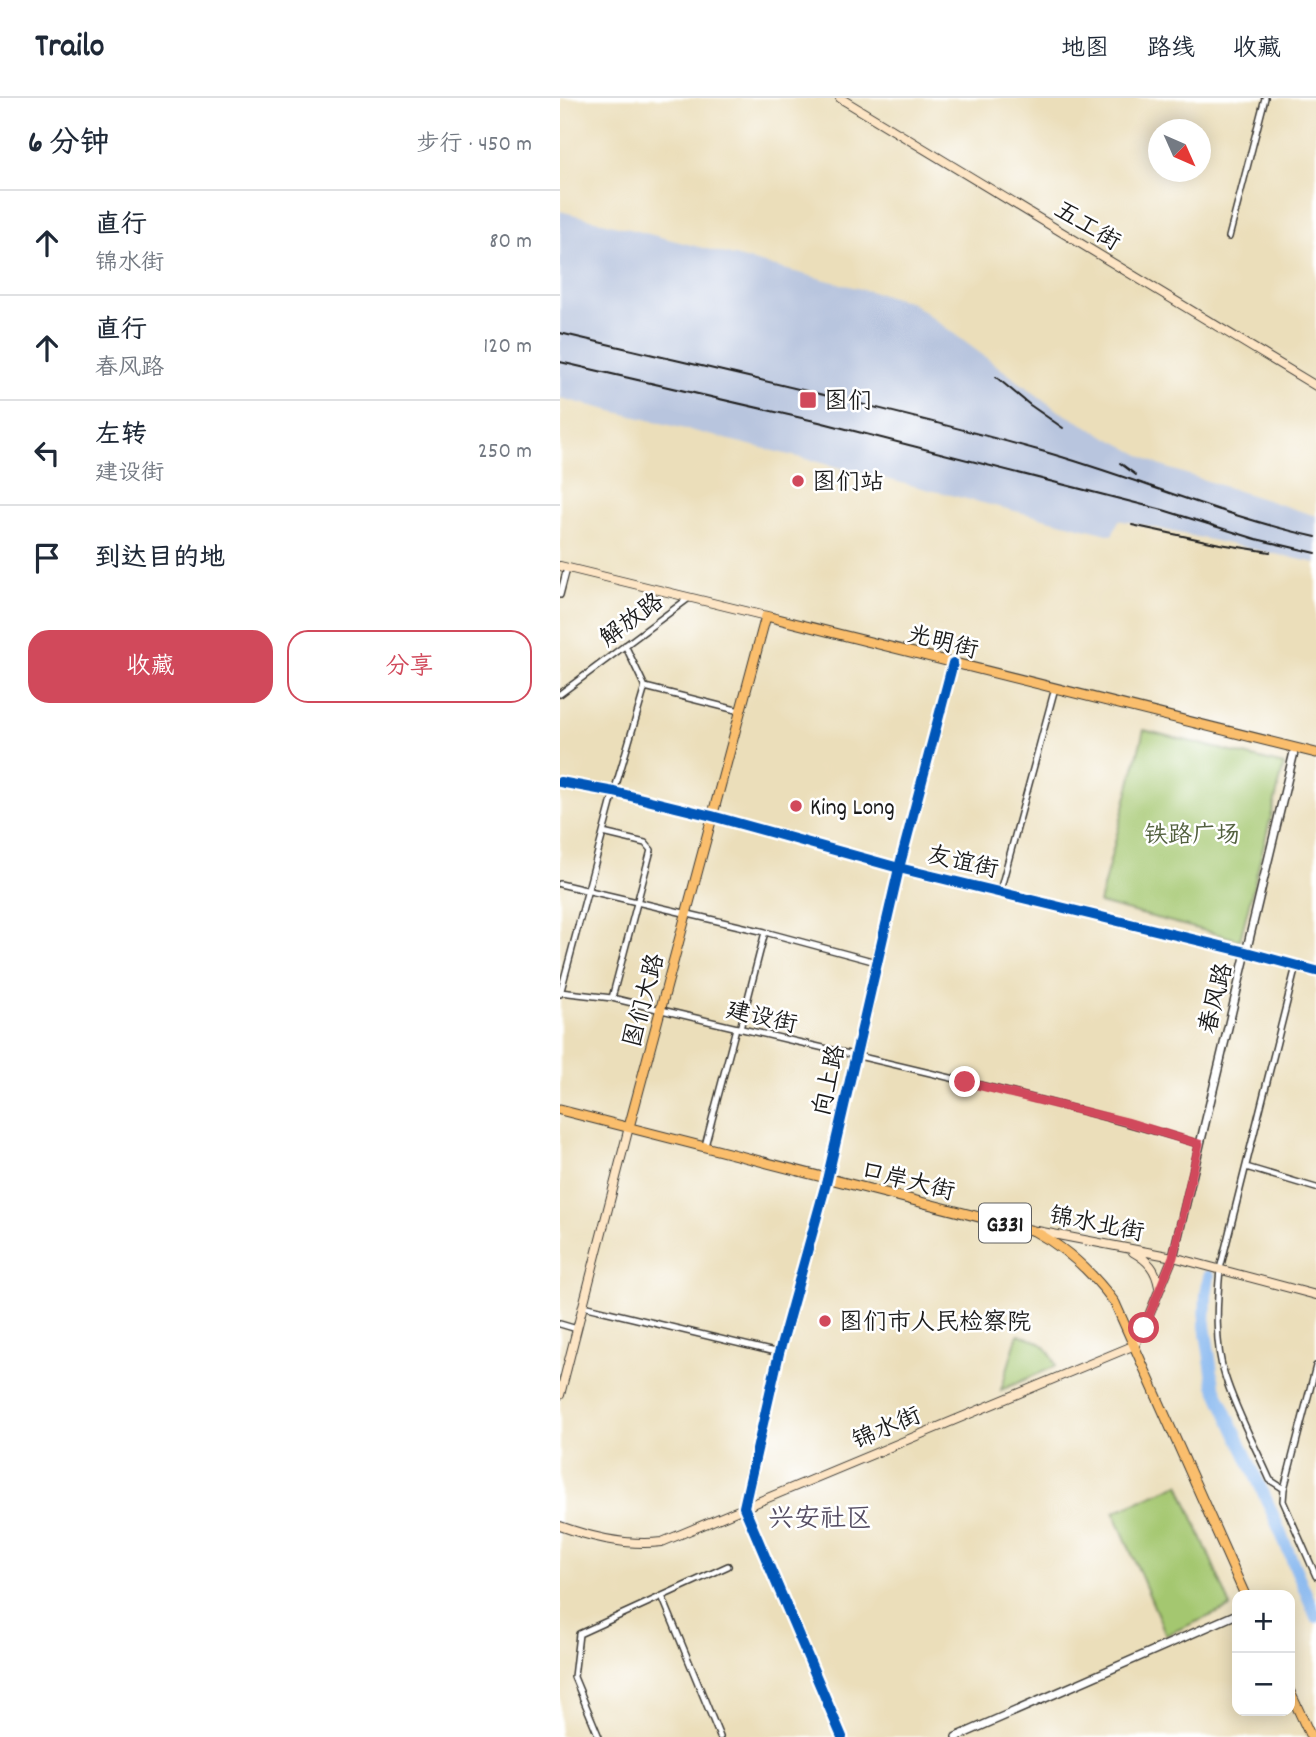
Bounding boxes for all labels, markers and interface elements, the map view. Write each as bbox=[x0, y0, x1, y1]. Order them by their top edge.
text: Trailo bbox=[35, 25, 105, 72]
text: 地图 bbox=[1061, 33, 1109, 67]
text: 路线 bbox=[1147, 33, 1195, 67]
text: 收藏 bbox=[1233, 33, 1281, 67]
north arrow bbox=[1148, 119, 1211, 182]
text: 6 分钟 bbox=[28, 124, 110, 167]
text: 步行 · 450 m bbox=[416, 129, 532, 162]
street label: 五工街 bbox=[1047, 194, 1126, 261]
text: 直行 bbox=[95, 208, 147, 245]
icon: ahead bbox=[28, 224, 66, 262]
text: 80 m bbox=[489, 226, 532, 259]
text: 锦水街 bbox=[95, 248, 164, 281]
text: 直行 bbox=[95, 313, 147, 350]
icon: ahead bbox=[28, 329, 66, 367]
text: 120 m bbox=[483, 331, 532, 364]
text: 春风路 bbox=[95, 353, 164, 386]
place label: 图们 bbox=[824, 386, 872, 420]
marker: 图们 bbox=[798, 390, 818, 410]
text: 左转 bbox=[95, 418, 147, 455]
icon: left bbox=[28, 434, 66, 472]
text: 250 m bbox=[478, 436, 532, 469]
text: 建设街 bbox=[95, 458, 164, 491]
place label: 图们站 bbox=[812, 467, 884, 501]
marker: 图们站 bbox=[790, 473, 806, 489]
icon: arrive bbox=[28, 539, 66, 577]
text: 到达目的地 bbox=[95, 541, 225, 578]
street label: 解放路 bbox=[594, 586, 672, 657]
street label: 光明街 bbox=[903, 619, 981, 669]
button: 收藏 bbox=[28, 630, 273, 703]
button: 分享 bbox=[287, 630, 532, 703]
place label: King Long bbox=[810, 792, 895, 826]
marker: King Long bbox=[788, 798, 804, 814]
park label: 铁路广场 bbox=[1144, 820, 1240, 854]
street label: 友谊街 bbox=[923, 839, 1001, 889]
street label: 图们大路 bbox=[617, 950, 675, 1052]
street label: 春风路 bbox=[1193, 960, 1243, 1038]
street label: 建设街 bbox=[722, 994, 800, 1044]
street label: 向上路 bbox=[806, 1042, 856, 1120]
route end bbox=[949, 1066, 980, 1097]
street label: 口岸大街 bbox=[857, 1155, 958, 1211]
street label: 锦水北街 bbox=[1046, 1200, 1147, 1252]
road number: G331 bbox=[979, 1204, 1031, 1242]
place label: 图们市人民检察院 bbox=[839, 1307, 1031, 1341]
route start bbox=[1128, 1312, 1159, 1343]
marker: 图们市人民检察院 bbox=[817, 1313, 833, 1329]
street label: 锦水街 bbox=[847, 1400, 927, 1459]
district label: 兴安社区 bbox=[768, 1502, 872, 1539]
map controls bbox=[1232, 1590, 1295, 1716]
button: + bbox=[1232, 1590, 1295, 1653]
button: − bbox=[1232, 1653, 1295, 1716]

